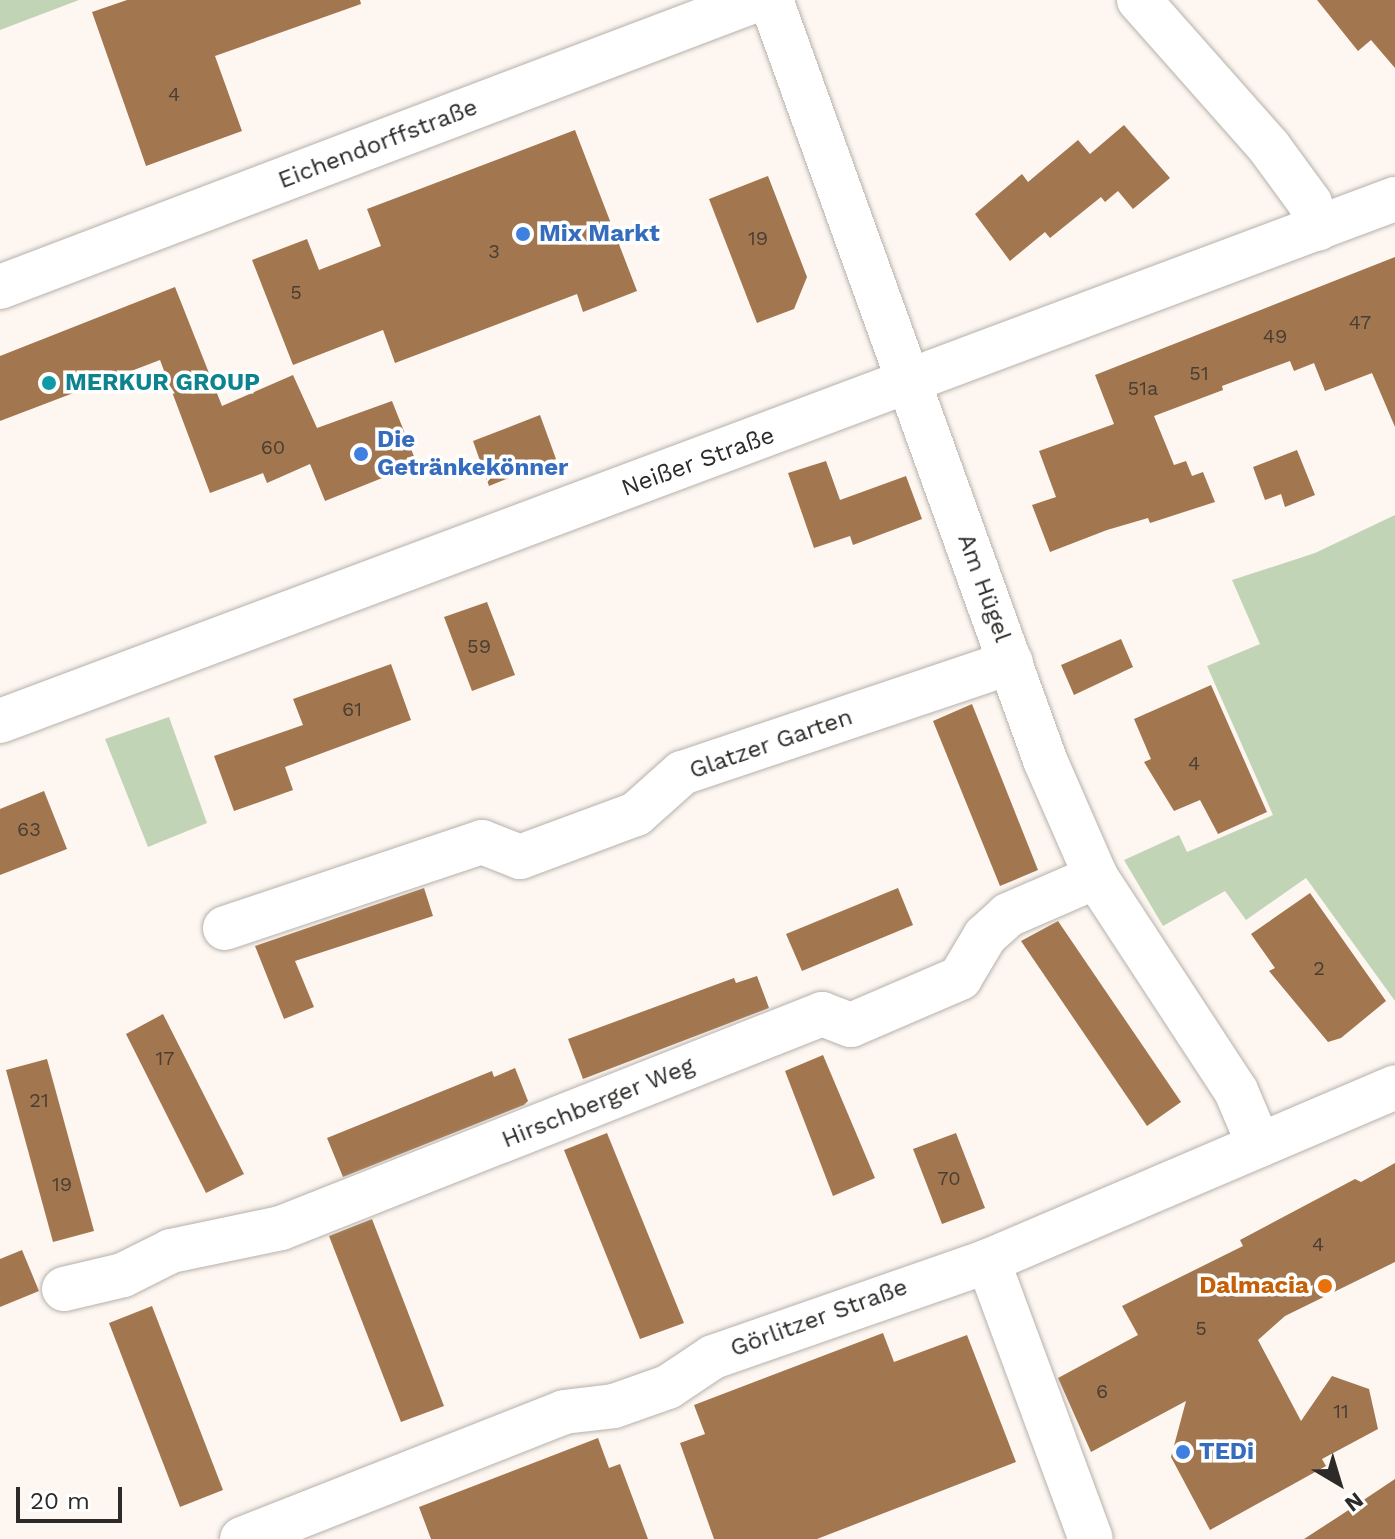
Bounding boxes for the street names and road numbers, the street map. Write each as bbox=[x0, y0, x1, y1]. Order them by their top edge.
street label: Eichendorffstraße bbox=[274, 93, 482, 195]
street label: Neißer Straße bbox=[617, 421, 779, 503]
street label: Am Hügel bbox=[951, 530, 1017, 646]
street label: Glatzer Garten bbox=[685, 703, 857, 785]
street label: Hirschberger Weg bbox=[497, 1051, 699, 1155]
street label: Görlitzer Straße bbox=[726, 1273, 912, 1363]

